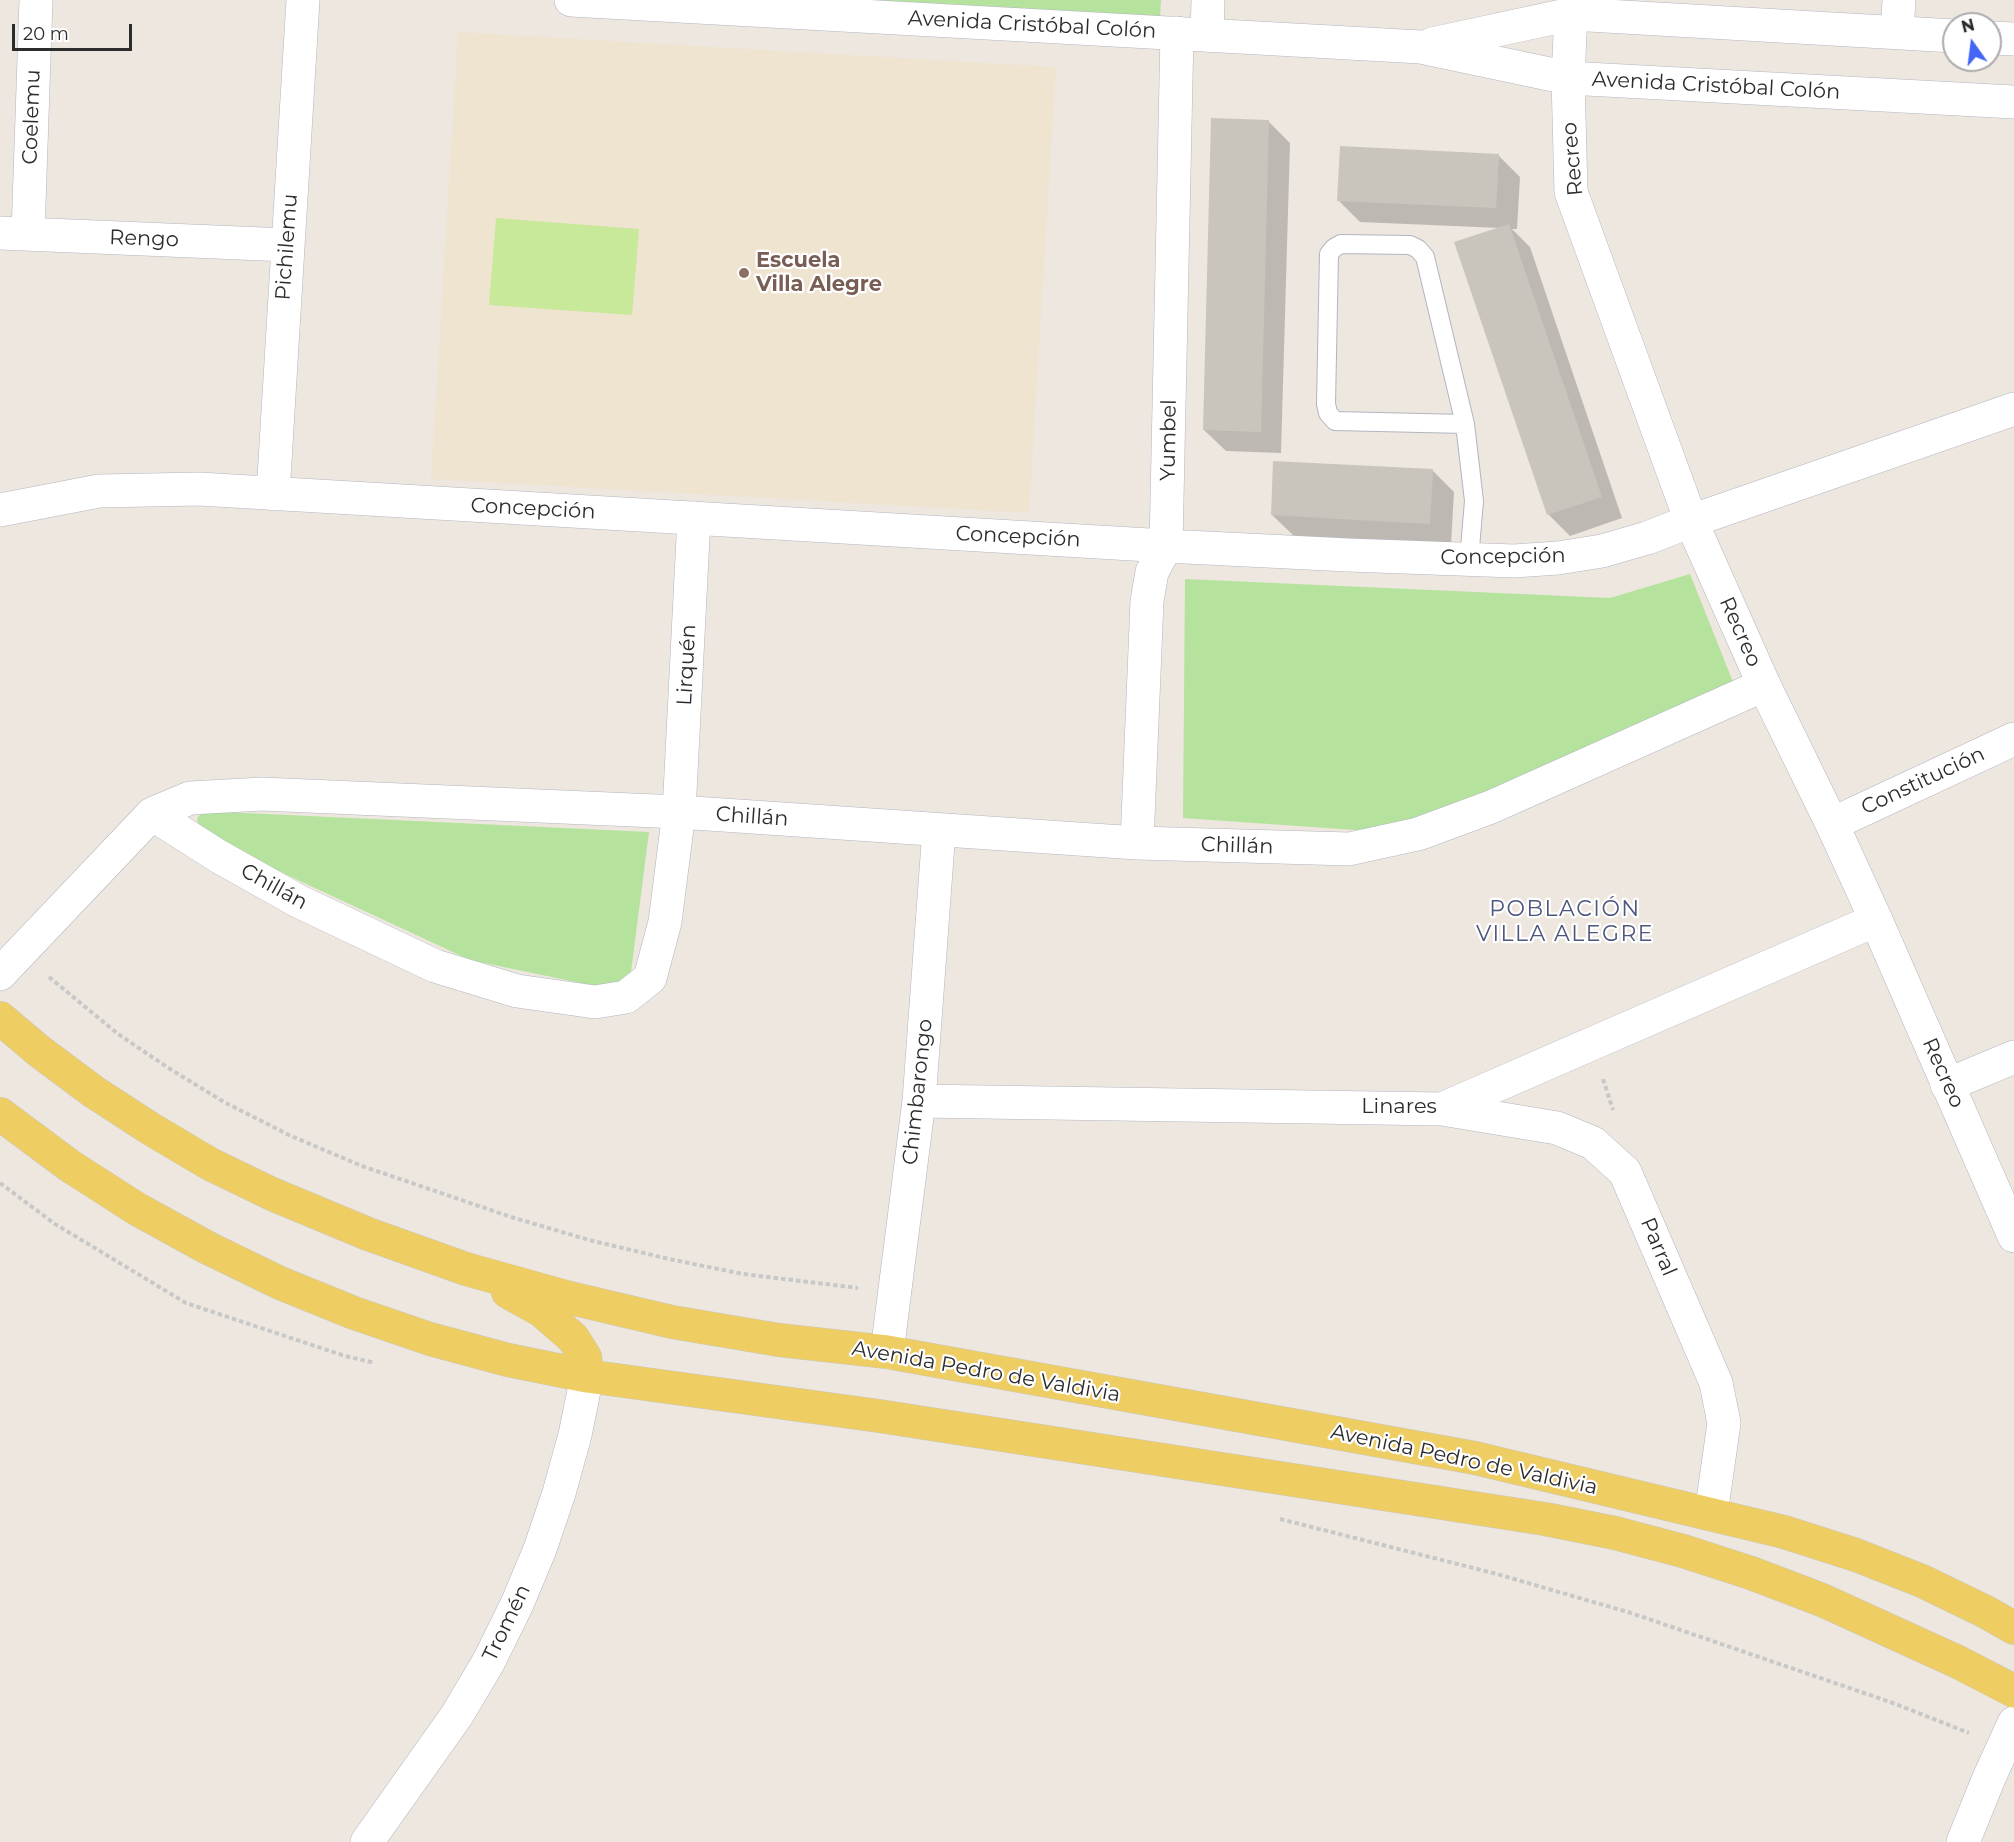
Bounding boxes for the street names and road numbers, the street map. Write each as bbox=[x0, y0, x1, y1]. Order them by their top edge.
street label: Avenida Cristóbal Colón bbox=[907, 6, 1157, 44]
street label: Avenida Cristóbal Colón bbox=[1591, 67, 1841, 105]
street label: Coelemu bbox=[18, 69, 46, 165]
street label: Recreo bbox=[1557, 121, 1589, 197]
street label: Pichilemu bbox=[271, 193, 303, 301]
street label: Rengo bbox=[109, 225, 179, 253]
street label: Yumbel bbox=[1156, 399, 1182, 481]
street label: Concepción bbox=[470, 493, 596, 525]
street label: Concepción bbox=[955, 521, 1081, 553]
street label: Concepción bbox=[1440, 543, 1566, 571]
street label: Recreo bbox=[1714, 593, 1766, 671]
street label: Lirquén bbox=[672, 624, 702, 706]
street label: Constitución bbox=[1857, 741, 1989, 821]
street label: Chillán bbox=[715, 802, 789, 832]
street label: Chillán bbox=[1200, 832, 1274, 860]
street label: Chillán bbox=[236, 858, 312, 916]
street label: Chimbarongo bbox=[898, 1018, 938, 1166]
street label: Recreo bbox=[1917, 1034, 1969, 1112]
street label: Linares bbox=[1361, 1094, 1437, 1120]
street label: Parral bbox=[1634, 1214, 1682, 1280]
street label: Avenida Pedro de Valdivia bbox=[850, 1336, 1122, 1408]
street label: Avenida Pedro de Valdivia bbox=[1328, 1419, 1600, 1501]
street label: Tromén bbox=[478, 1581, 536, 1665]

